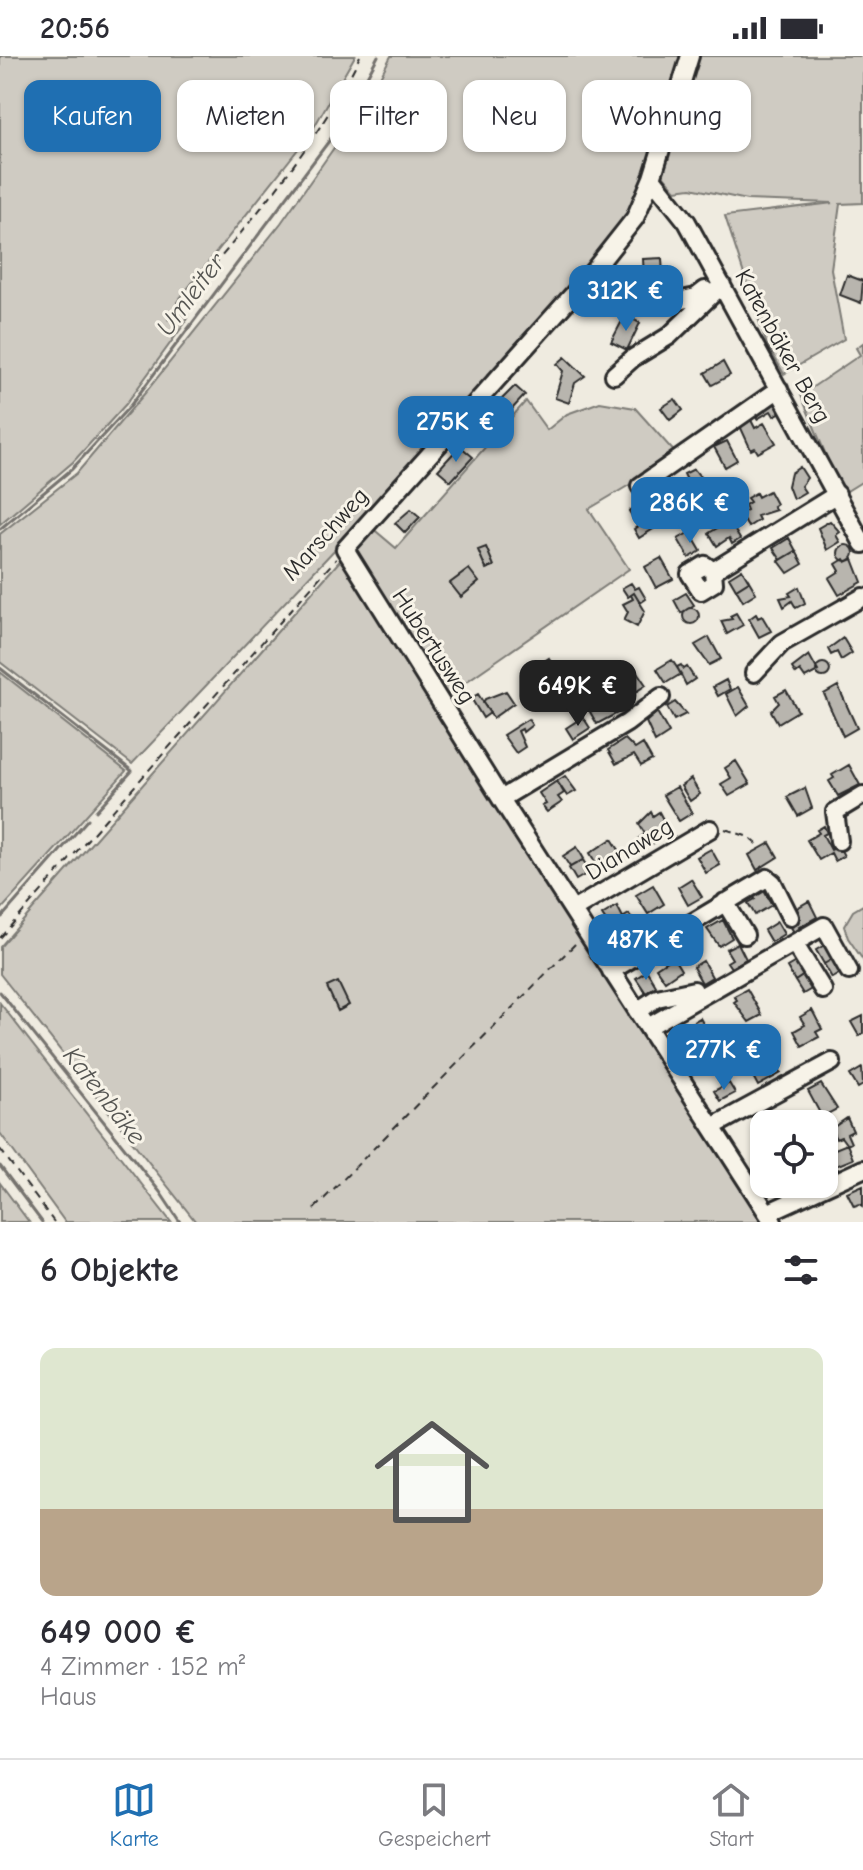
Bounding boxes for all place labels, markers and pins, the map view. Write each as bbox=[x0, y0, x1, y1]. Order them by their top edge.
pin: 312K € bbox=[561, 265, 691, 333]
pin: 275K € bbox=[391, 396, 521, 464]
pin: 286K € bbox=[625, 477, 755, 545]
pin: 649K € bbox=[513, 660, 643, 728]
pin: 487K € bbox=[581, 914, 711, 982]
pin: 277K € bbox=[659, 1024, 789, 1092]

